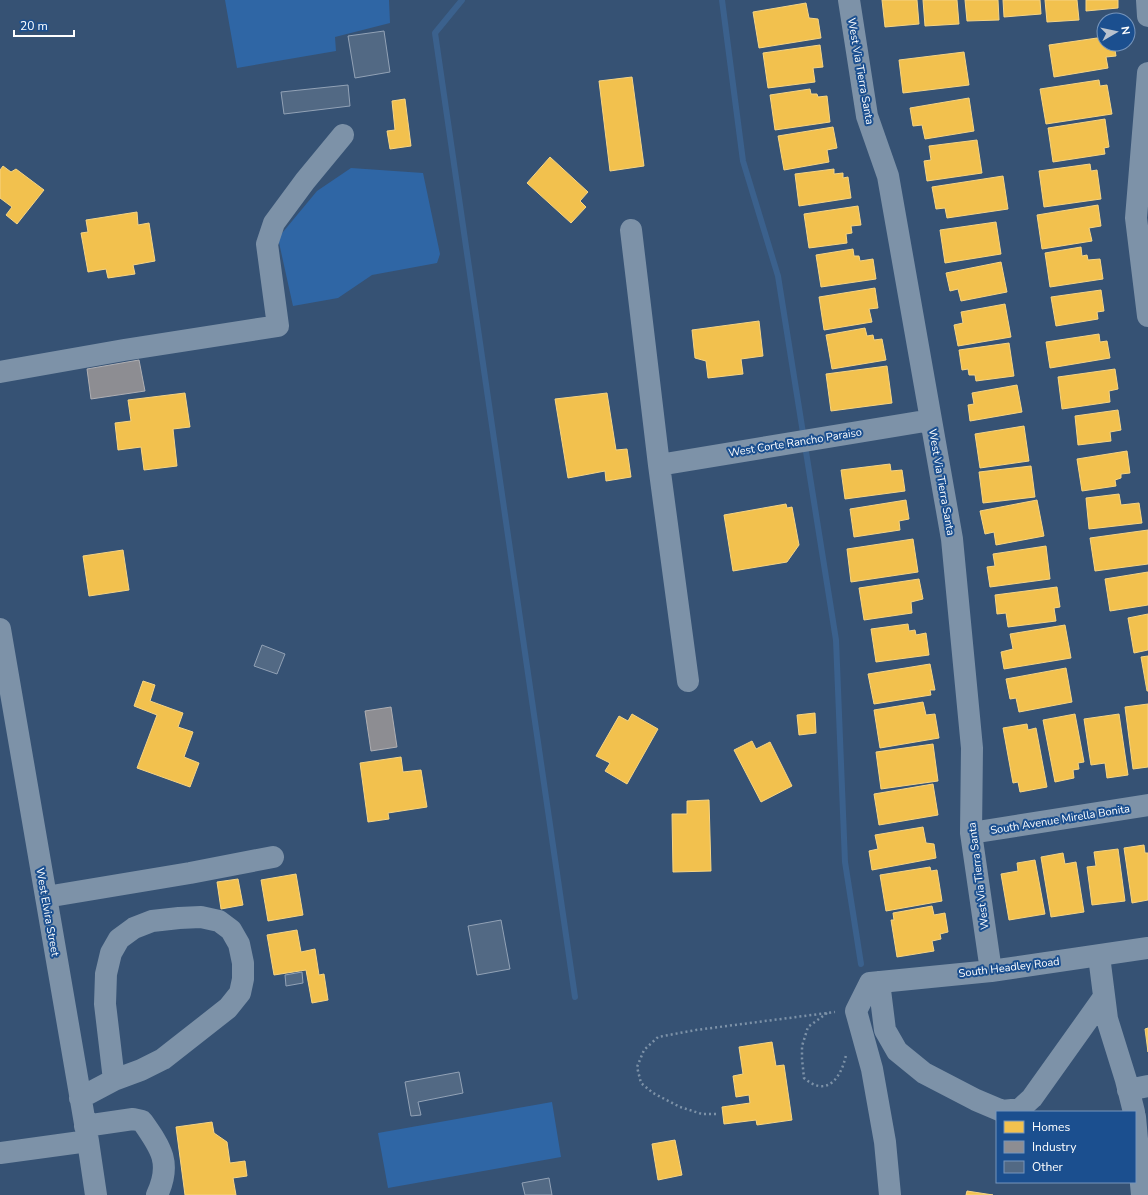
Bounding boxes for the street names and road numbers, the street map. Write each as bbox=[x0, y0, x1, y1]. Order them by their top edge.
street label: West Via Tierra Santa bbox=[844, 17, 877, 126]
street label: West Corte Rancho Paraiso bbox=[727, 425, 863, 460]
street label: West Via Tierra Santa bbox=[925, 428, 958, 537]
street label: South Avenue Mirella Bonita bbox=[989, 801, 1131, 838]
street label: West Via Tierra Santa bbox=[964, 821, 993, 930]
street label: West Elvira Street bbox=[32, 867, 63, 958]
street label: South Headley Road bbox=[958, 954, 1060, 981]

